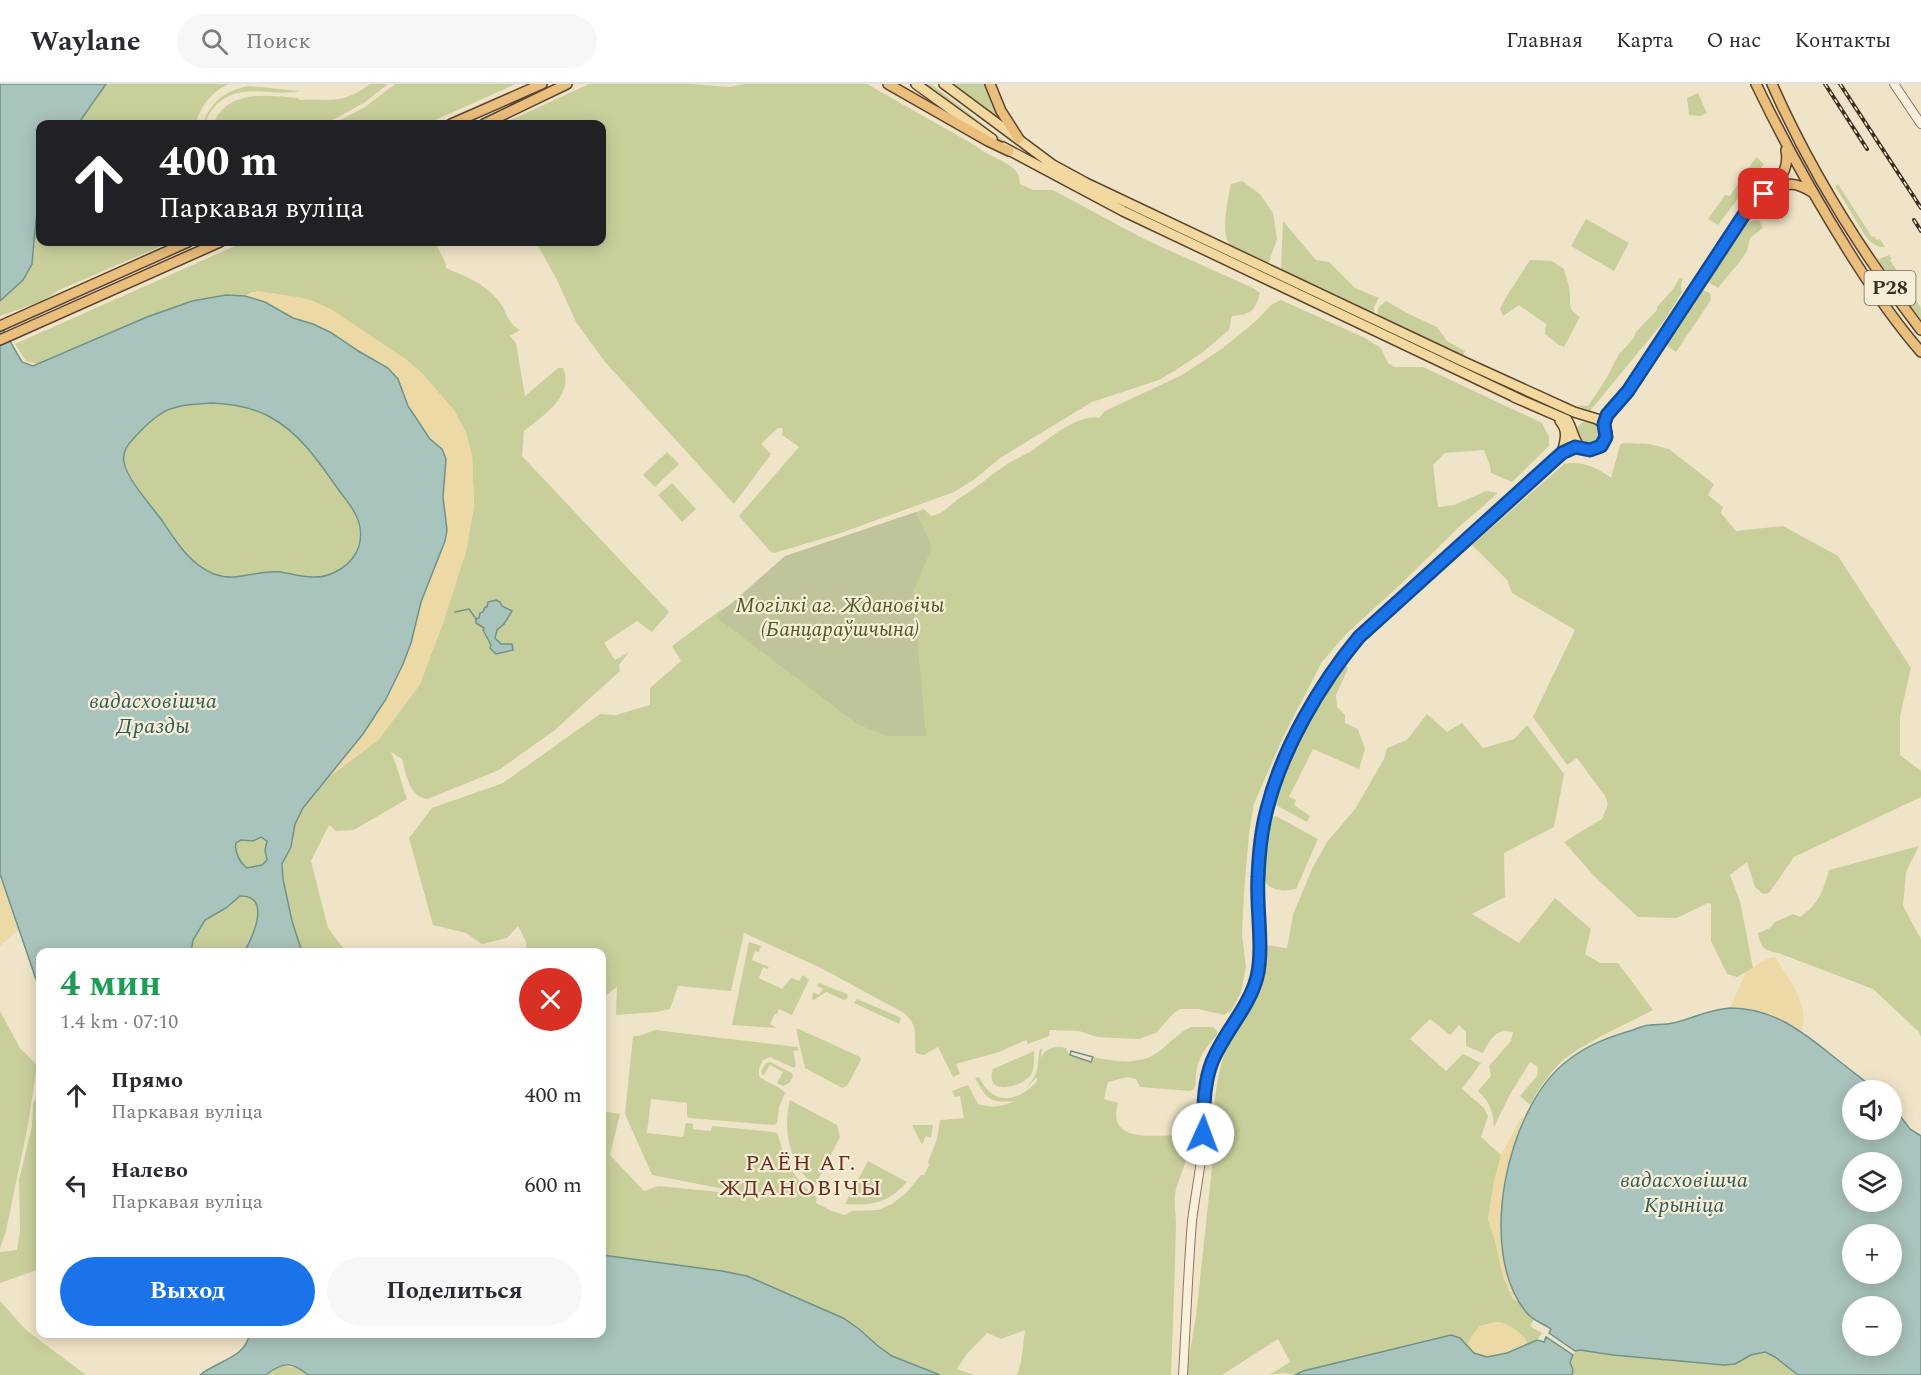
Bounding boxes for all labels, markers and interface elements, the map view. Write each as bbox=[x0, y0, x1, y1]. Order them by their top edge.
search box bbox=[177, 14, 597, 68]
text: Waylane bbox=[30, 20, 141, 63]
icon: search bbox=[198, 25, 231, 58]
text: Поиск bbox=[246, 25, 311, 58]
text: Главная bbox=[1506, 25, 1583, 57]
text: Карта bbox=[1616, 25, 1673, 57]
text: О нас bbox=[1706, 25, 1761, 57]
text: Контакты bbox=[1794, 25, 1891, 57]
text: 400 m bbox=[159, 131, 278, 194]
icon: ahead bbox=[60, 144, 138, 222]
pin bbox=[1738, 168, 1789, 219]
icon: arrive bbox=[1747, 177, 1780, 210]
text: Паркавая вуліца bbox=[159, 188, 364, 230]
road number: Р28 bbox=[1864, 271, 1916, 305]
park label: Могілкі аг. Ждановічы (Банцараўшчына) bbox=[736, 590, 944, 646]
water label: вадасховішча Дразды bbox=[89, 685, 217, 743]
text: 4 мин bbox=[60, 957, 161, 1012]
button: close bbox=[519, 968, 582, 1031]
text: 1.4 km · 07:10 bbox=[60, 1007, 178, 1037]
text: Прямо bbox=[111, 1064, 183, 1097]
icon: ahead bbox=[60, 1079, 93, 1112]
text: 400 m bbox=[525, 1079, 582, 1112]
map controls bbox=[1842, 1080, 1902, 1356]
button: sound bbox=[1842, 1080, 1902, 1140]
text: Паркавая вуліца bbox=[111, 1097, 263, 1127]
position arrow bbox=[1171, 1102, 1235, 1166]
district label: РАЁН АГ. ЖДАНОВІЧЫ bbox=[719, 1147, 883, 1205]
button: layers bbox=[1842, 1152, 1902, 1212]
text: Налево bbox=[111, 1154, 188, 1187]
water label: вадасховішча Крыніца bbox=[1620, 1164, 1748, 1222]
icon: left bbox=[60, 1169, 93, 1202]
text: 600 m bbox=[525, 1169, 582, 1202]
text: Паркавая вуліца bbox=[111, 1187, 263, 1217]
button: + bbox=[1842, 1224, 1902, 1284]
button: Выход bbox=[60, 1257, 315, 1326]
button: Поделиться bbox=[327, 1257, 582, 1326]
button: − bbox=[1842, 1296, 1902, 1356]

